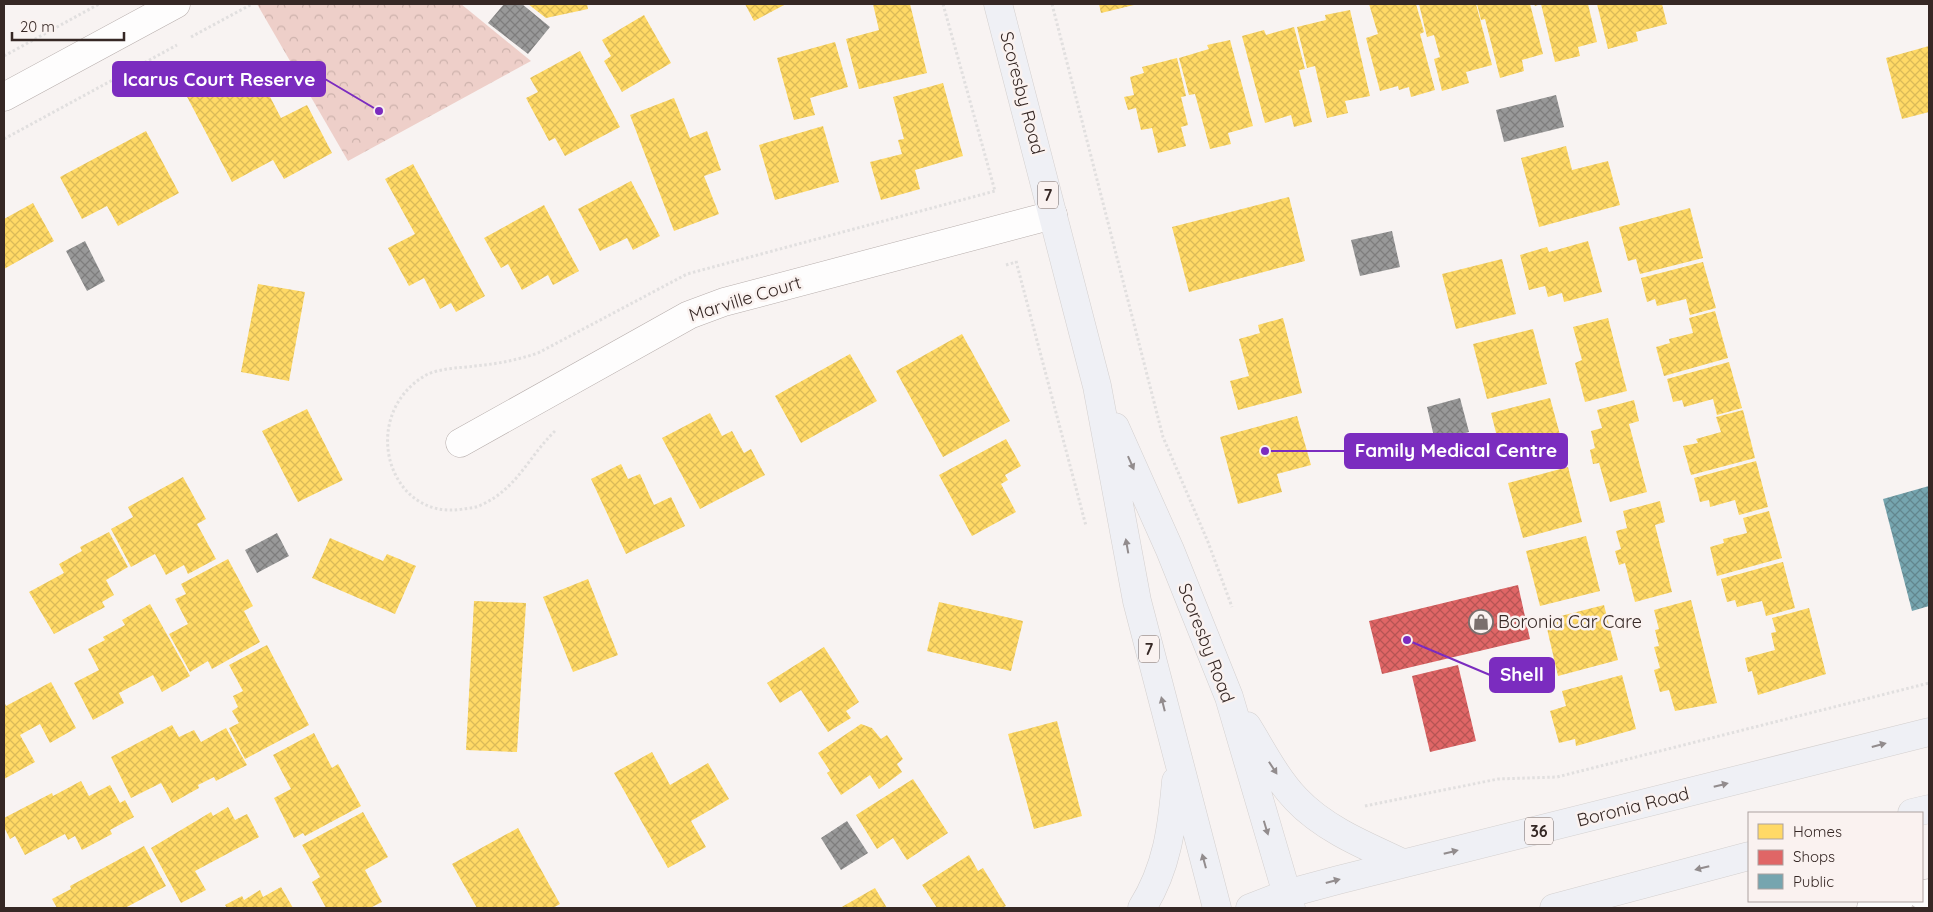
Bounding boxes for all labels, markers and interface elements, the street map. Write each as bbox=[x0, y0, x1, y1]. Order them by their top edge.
scale bar bbox=[12, 10, 125, 42]
text: 20 m bbox=[20, 17, 55, 36]
street label: Scoresby Road bbox=[995, 29, 1050, 157]
callout: Icarus Court Reserve bbox=[113, 62, 325, 96]
text: Icarus Court Reserve bbox=[123, 67, 315, 91]
road number: 7 bbox=[1038, 182, 1058, 208]
street label: Marville Court bbox=[686, 271, 804, 326]
callout: Family Medical Centre bbox=[1345, 434, 1567, 468]
text: Family Medical Centre bbox=[1355, 438, 1557, 462]
one-way arrow bbox=[1128, 456, 1136, 470]
one-way arrow bbox=[1122, 537, 1130, 553]
street label: Scoresby Road bbox=[1173, 580, 1240, 706]
shop icon: Boronia Car Care bbox=[1468, 609, 1494, 635]
place label: Boronia Car Care bbox=[1498, 610, 1642, 633]
road number: 7 bbox=[1139, 636, 1159, 662]
callout: Shell bbox=[1490, 658, 1554, 692]
text: Shell bbox=[1500, 662, 1544, 686]
one-way arrow bbox=[1159, 696, 1167, 712]
one-way arrow bbox=[1872, 741, 1887, 749]
one-way arrow bbox=[1268, 761, 1278, 774]
one-way arrow bbox=[1714, 780, 1729, 788]
street label: Boronia Road bbox=[1574, 781, 1691, 832]
legend bbox=[1748, 812, 1923, 902]
road number: 36 bbox=[1525, 818, 1553, 844]
one-way arrow bbox=[1263, 820, 1271, 835]
text: Homes bbox=[1793, 822, 1842, 841]
text: Shops bbox=[1793, 847, 1835, 866]
one-way arrow bbox=[1443, 848, 1458, 856]
one-way arrow bbox=[1200, 854, 1208, 869]
one-way arrow bbox=[1694, 864, 1710, 872]
text: Public bbox=[1793, 872, 1834, 891]
one-way arrow bbox=[1326, 877, 1341, 885]

